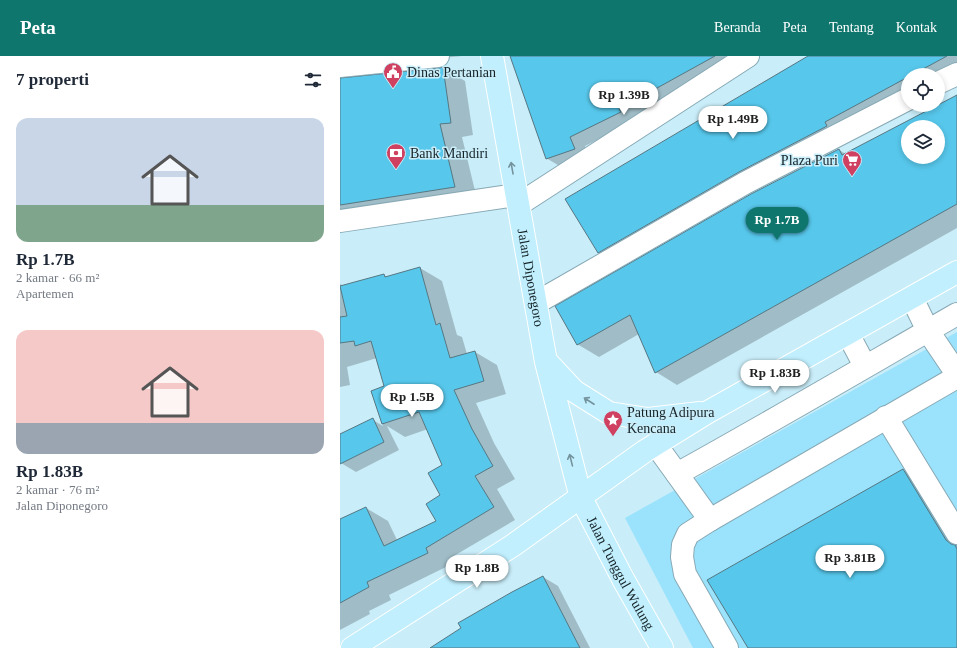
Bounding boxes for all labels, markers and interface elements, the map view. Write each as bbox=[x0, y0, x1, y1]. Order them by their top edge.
text: Peta bbox=[20, 17, 56, 38]
text: Beranda bbox=[714, 20, 761, 35]
text: Peta bbox=[783, 20, 807, 35]
text: Tentang bbox=[829, 20, 874, 35]
text: Kontak bbox=[896, 20, 937, 35]
public building icon: Dinas Pertanian bbox=[382, 61, 404, 89]
place label: Dinas Pertanian bbox=[407, 65, 496, 80]
map controls bbox=[901, 68, 945, 164]
button: locate bbox=[901, 68, 945, 112]
icon: filters bbox=[302, 69, 324, 91]
text: 7 properti bbox=[16, 70, 89, 89]
pin: Rp 1.39B bbox=[583, 82, 665, 116]
text: Rp 1.39B bbox=[598, 87, 650, 102]
pin: Rp 1.49B bbox=[692, 106, 774, 140]
text: Rp 1.49B bbox=[707, 111, 759, 126]
button: layers bbox=[901, 120, 945, 164]
bank icon: Bank Mandiri bbox=[385, 142, 407, 170]
icon: home bbox=[134, 144, 206, 216]
place label: Bank Mandiri bbox=[410, 146, 488, 161]
supermarket icon: Plaza Puri bbox=[841, 149, 863, 177]
place label: Plaza Puri bbox=[781, 153, 838, 168]
one-way arrow bbox=[507, 162, 515, 175]
pin: Rp 1.7B bbox=[740, 207, 814, 241]
text: Rp 1.7B bbox=[755, 212, 799, 227]
street label: Jalan Diponegoro bbox=[515, 228, 547, 328]
text: Rp 1.7B bbox=[16, 250, 75, 269]
text: 2 kamar · 66 m² bbox=[16, 270, 99, 285]
text: Apartemen bbox=[16, 286, 74, 301]
icon: home bbox=[134, 356, 206, 428]
pin: Rp 1.83B bbox=[734, 360, 816, 394]
text: Rp 1.83B bbox=[749, 365, 801, 380]
pin: Rp 1.5B bbox=[375, 384, 449, 418]
text: Rp 1.5B bbox=[390, 389, 434, 404]
one-way arrow bbox=[583, 396, 595, 404]
place label: Patung Adipura Kencana bbox=[627, 405, 715, 436]
place icon: Patung Adipura Kencana bbox=[602, 409, 624, 437]
one-way arrow bbox=[567, 454, 575, 467]
text: Rp 1.83B bbox=[16, 462, 83, 481]
text: 2 kamar · 76 m² bbox=[16, 482, 99, 497]
text: Jalan Diponegoro bbox=[16, 498, 108, 513]
street label: Jalan Tunggul Wulung bbox=[584, 514, 657, 633]
pin: Rp 3.81B bbox=[809, 545, 891, 579]
text: Rp 3.81B bbox=[824, 550, 876, 565]
pin: Rp 1.8B bbox=[440, 555, 514, 589]
text: Rp 1.8B bbox=[455, 560, 499, 575]

